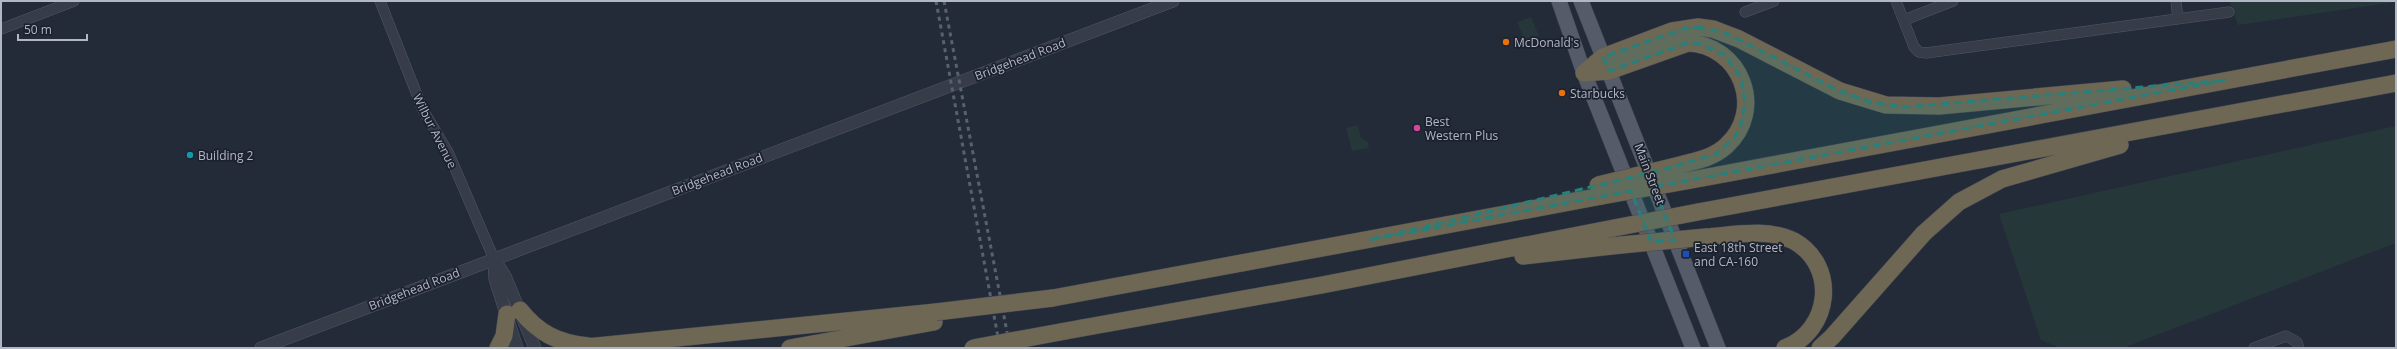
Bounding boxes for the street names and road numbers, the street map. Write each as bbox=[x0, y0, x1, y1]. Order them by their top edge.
street label: Bridgehead Road bbox=[972, 34, 1068, 84]
street label: Wilbur Avenue bbox=[409, 91, 461, 171]
street label: Main Street bbox=[1631, 141, 1669, 207]
street label: Bridgehead Road bbox=[669, 149, 765, 199]
street label: Bridgehead Road bbox=[366, 264, 462, 314]

